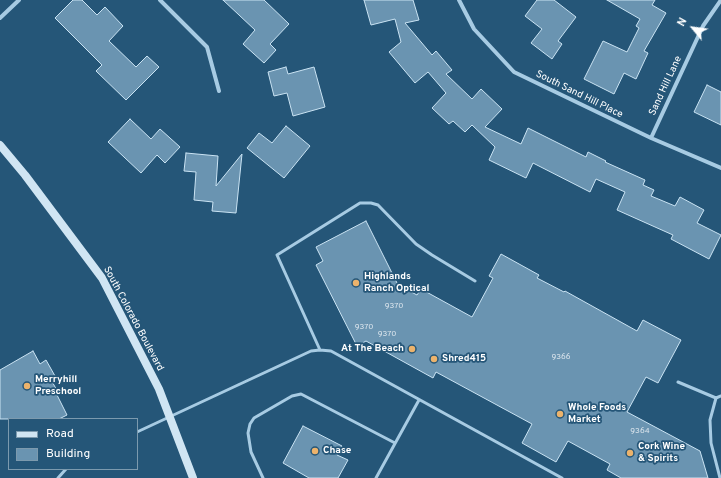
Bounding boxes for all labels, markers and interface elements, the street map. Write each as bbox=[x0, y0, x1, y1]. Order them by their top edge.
north arrow bbox=[673, 8, 713, 48]
text: N bbox=[674, 15, 691, 29]
street label: Sand Hill Lane bbox=[647, 54, 685, 118]
street label: South Sand Hill Place bbox=[533, 69, 625, 121]
street label: South Colorado Boulevard bbox=[100, 265, 166, 373]
place label: Highlands Ranch Optical bbox=[364, 271, 429, 294]
marker: Highlands Ranch Optical bbox=[351, 278, 361, 288]
house number: 9370 bbox=[385, 301, 403, 311]
house number: 9370 bbox=[355, 322, 373, 332]
house number: 9370 bbox=[378, 329, 396, 339]
place label: At The Beach bbox=[341, 343, 404, 355]
marker: At The Beach bbox=[407, 344, 417, 354]
house number: 9366 bbox=[551, 352, 571, 362]
place label: Shred415 bbox=[442, 353, 486, 365]
marker: Shred415 bbox=[429, 354, 439, 364]
place label: Merryhill Preschool bbox=[35, 374, 81, 398]
marker: Merryhill Preschool bbox=[22, 381, 32, 391]
place label: Whole Foods Market bbox=[568, 402, 626, 426]
marker: Whole Foods Market bbox=[555, 409, 565, 419]
legend bbox=[8, 418, 138, 470]
text: Road bbox=[46, 426, 74, 442]
house number: 9364 bbox=[630, 426, 650, 436]
place label: Cork Wine & Spirits bbox=[638, 441, 685, 464]
place label: Chase bbox=[323, 445, 351, 457]
text: Building bbox=[46, 446, 90, 462]
marker: Chase bbox=[310, 446, 320, 456]
marker: Cork Wine & Spirits bbox=[625, 448, 635, 458]

